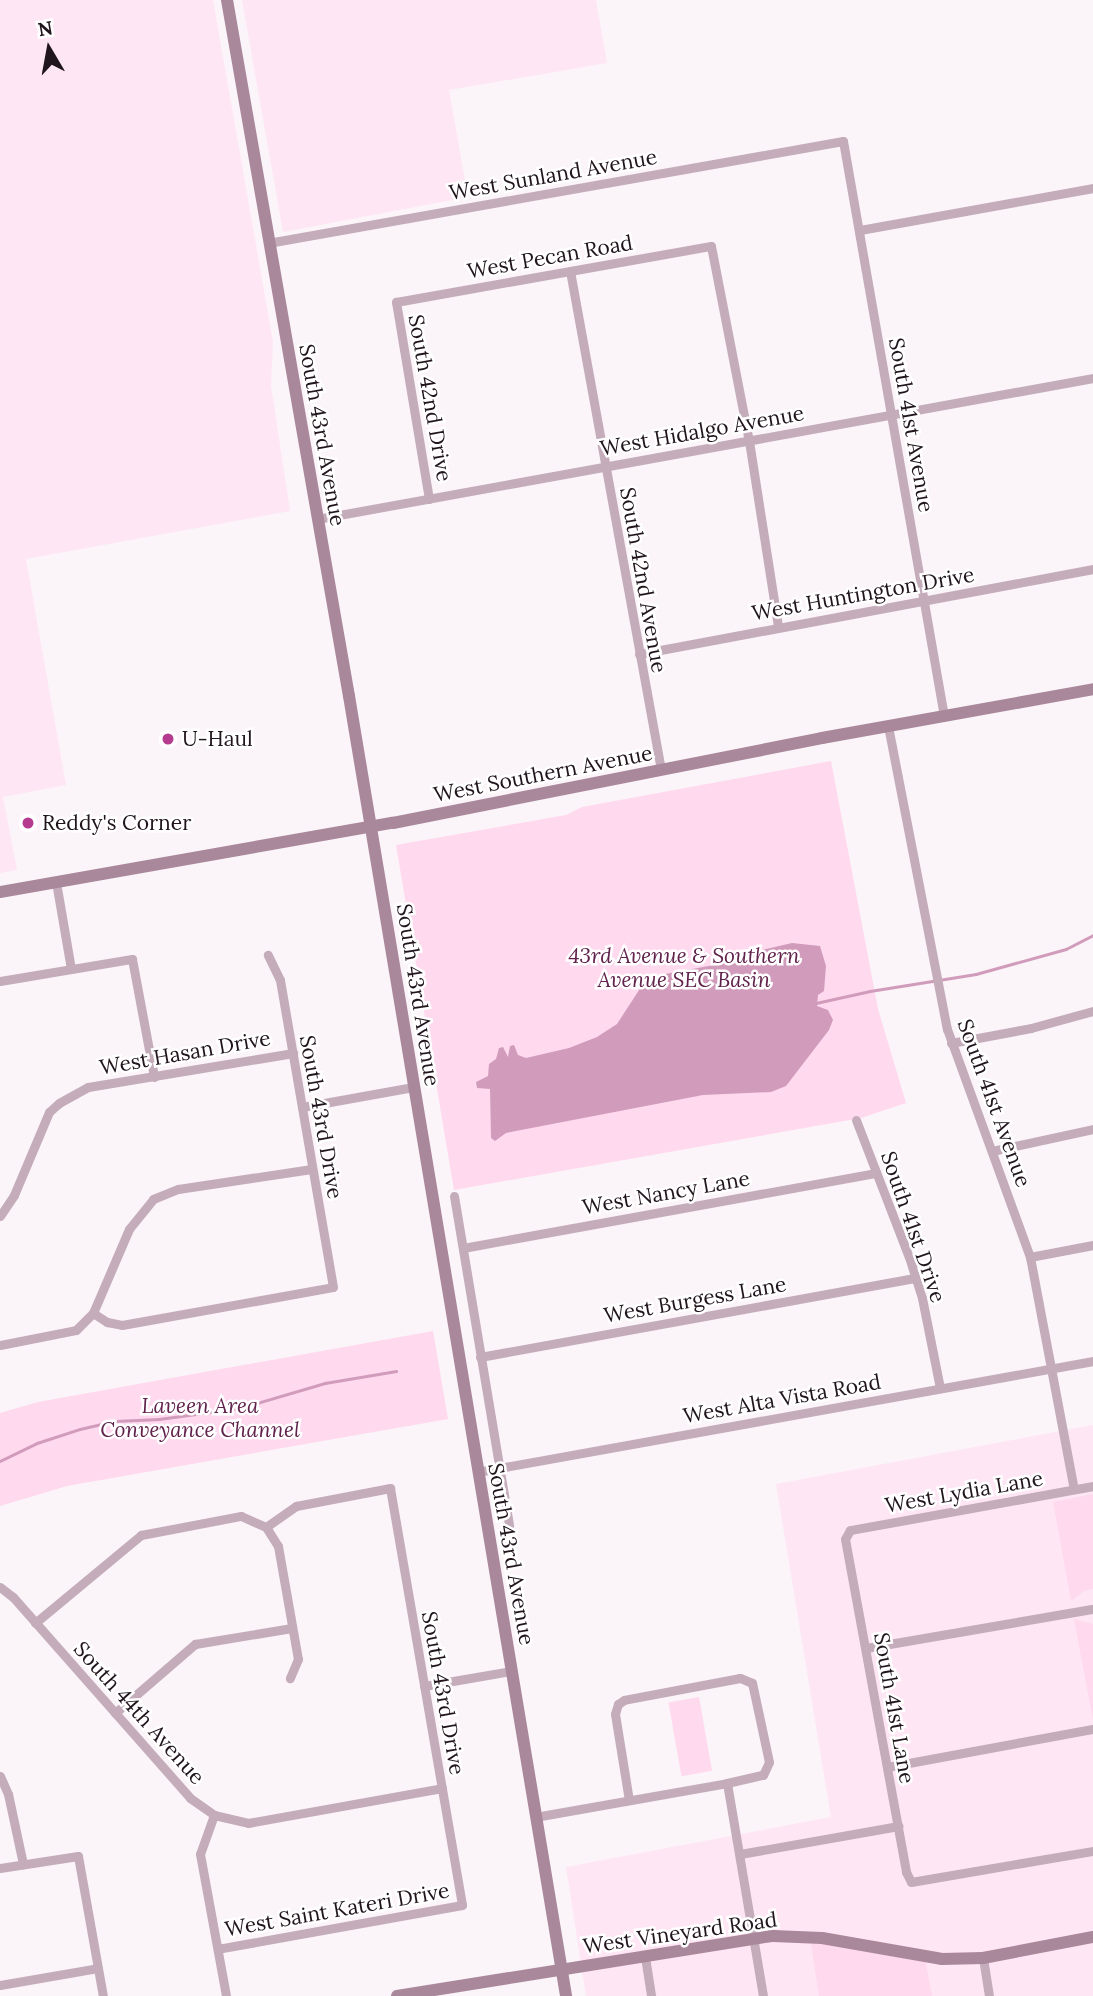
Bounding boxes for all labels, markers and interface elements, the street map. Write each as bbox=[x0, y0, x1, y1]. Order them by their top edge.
north arrow bbox=[14, 14, 84, 84]
text: N bbox=[36, 15, 55, 41]
street label: West Sunland Avenue bbox=[447, 144, 659, 206]
street label: West Pecan Road bbox=[465, 230, 635, 284]
street label: South 42nd Drive bbox=[403, 313, 457, 483]
street label: South 41st Avenue bbox=[883, 336, 939, 514]
street label: South 43rd Avenue bbox=[294, 342, 350, 528]
street label: West Hidalgo Avenue bbox=[598, 401, 806, 461]
street label: South 42nd Avenue bbox=[614, 485, 672, 675]
street label: West Huntington Drive bbox=[750, 562, 976, 626]
place label: U-Haul bbox=[182, 726, 253, 752]
marker: U-Haul bbox=[160, 731, 176, 747]
street label: West Southern Avenue bbox=[431, 740, 655, 808]
place label: Reddy's Corner bbox=[42, 810, 191, 836]
marker: Reddy's Corner bbox=[20, 815, 36, 831]
street label: South 43rd Avenue bbox=[391, 902, 445, 1088]
park label: 43rd Avenue & Southern Avenue SEC Basin bbox=[568, 943, 800, 993]
street label: South 41st Avenue bbox=[952, 1016, 1036, 1190]
street label: West Hasan Drive bbox=[98, 1026, 272, 1080]
street label: South 43rd Drive bbox=[294, 1033, 348, 1201]
street label: South 41st Drive bbox=[875, 1148, 951, 1306]
street label: West Nancy Lane bbox=[580, 1166, 752, 1220]
street label: West Burgess Lane bbox=[602, 1272, 788, 1328]
street label: West Alta Vista Road bbox=[681, 1369, 883, 1429]
park label: Laveen Area Conveyance Channel bbox=[100, 1393, 300, 1443]
street label: South 43rd Avenue bbox=[483, 1461, 539, 1647]
street label: West Lydia Lane bbox=[883, 1466, 1045, 1518]
street label: South 43rd Drive bbox=[416, 1609, 470, 1777]
street label: South 41st Lane bbox=[868, 1631, 920, 1785]
street label: South 44th Avenue bbox=[68, 1636, 210, 1790]
street label: West Saint Kateri Drive bbox=[223, 1878, 451, 1942]
street label: West Vineyard Road bbox=[581, 1907, 779, 1959]

